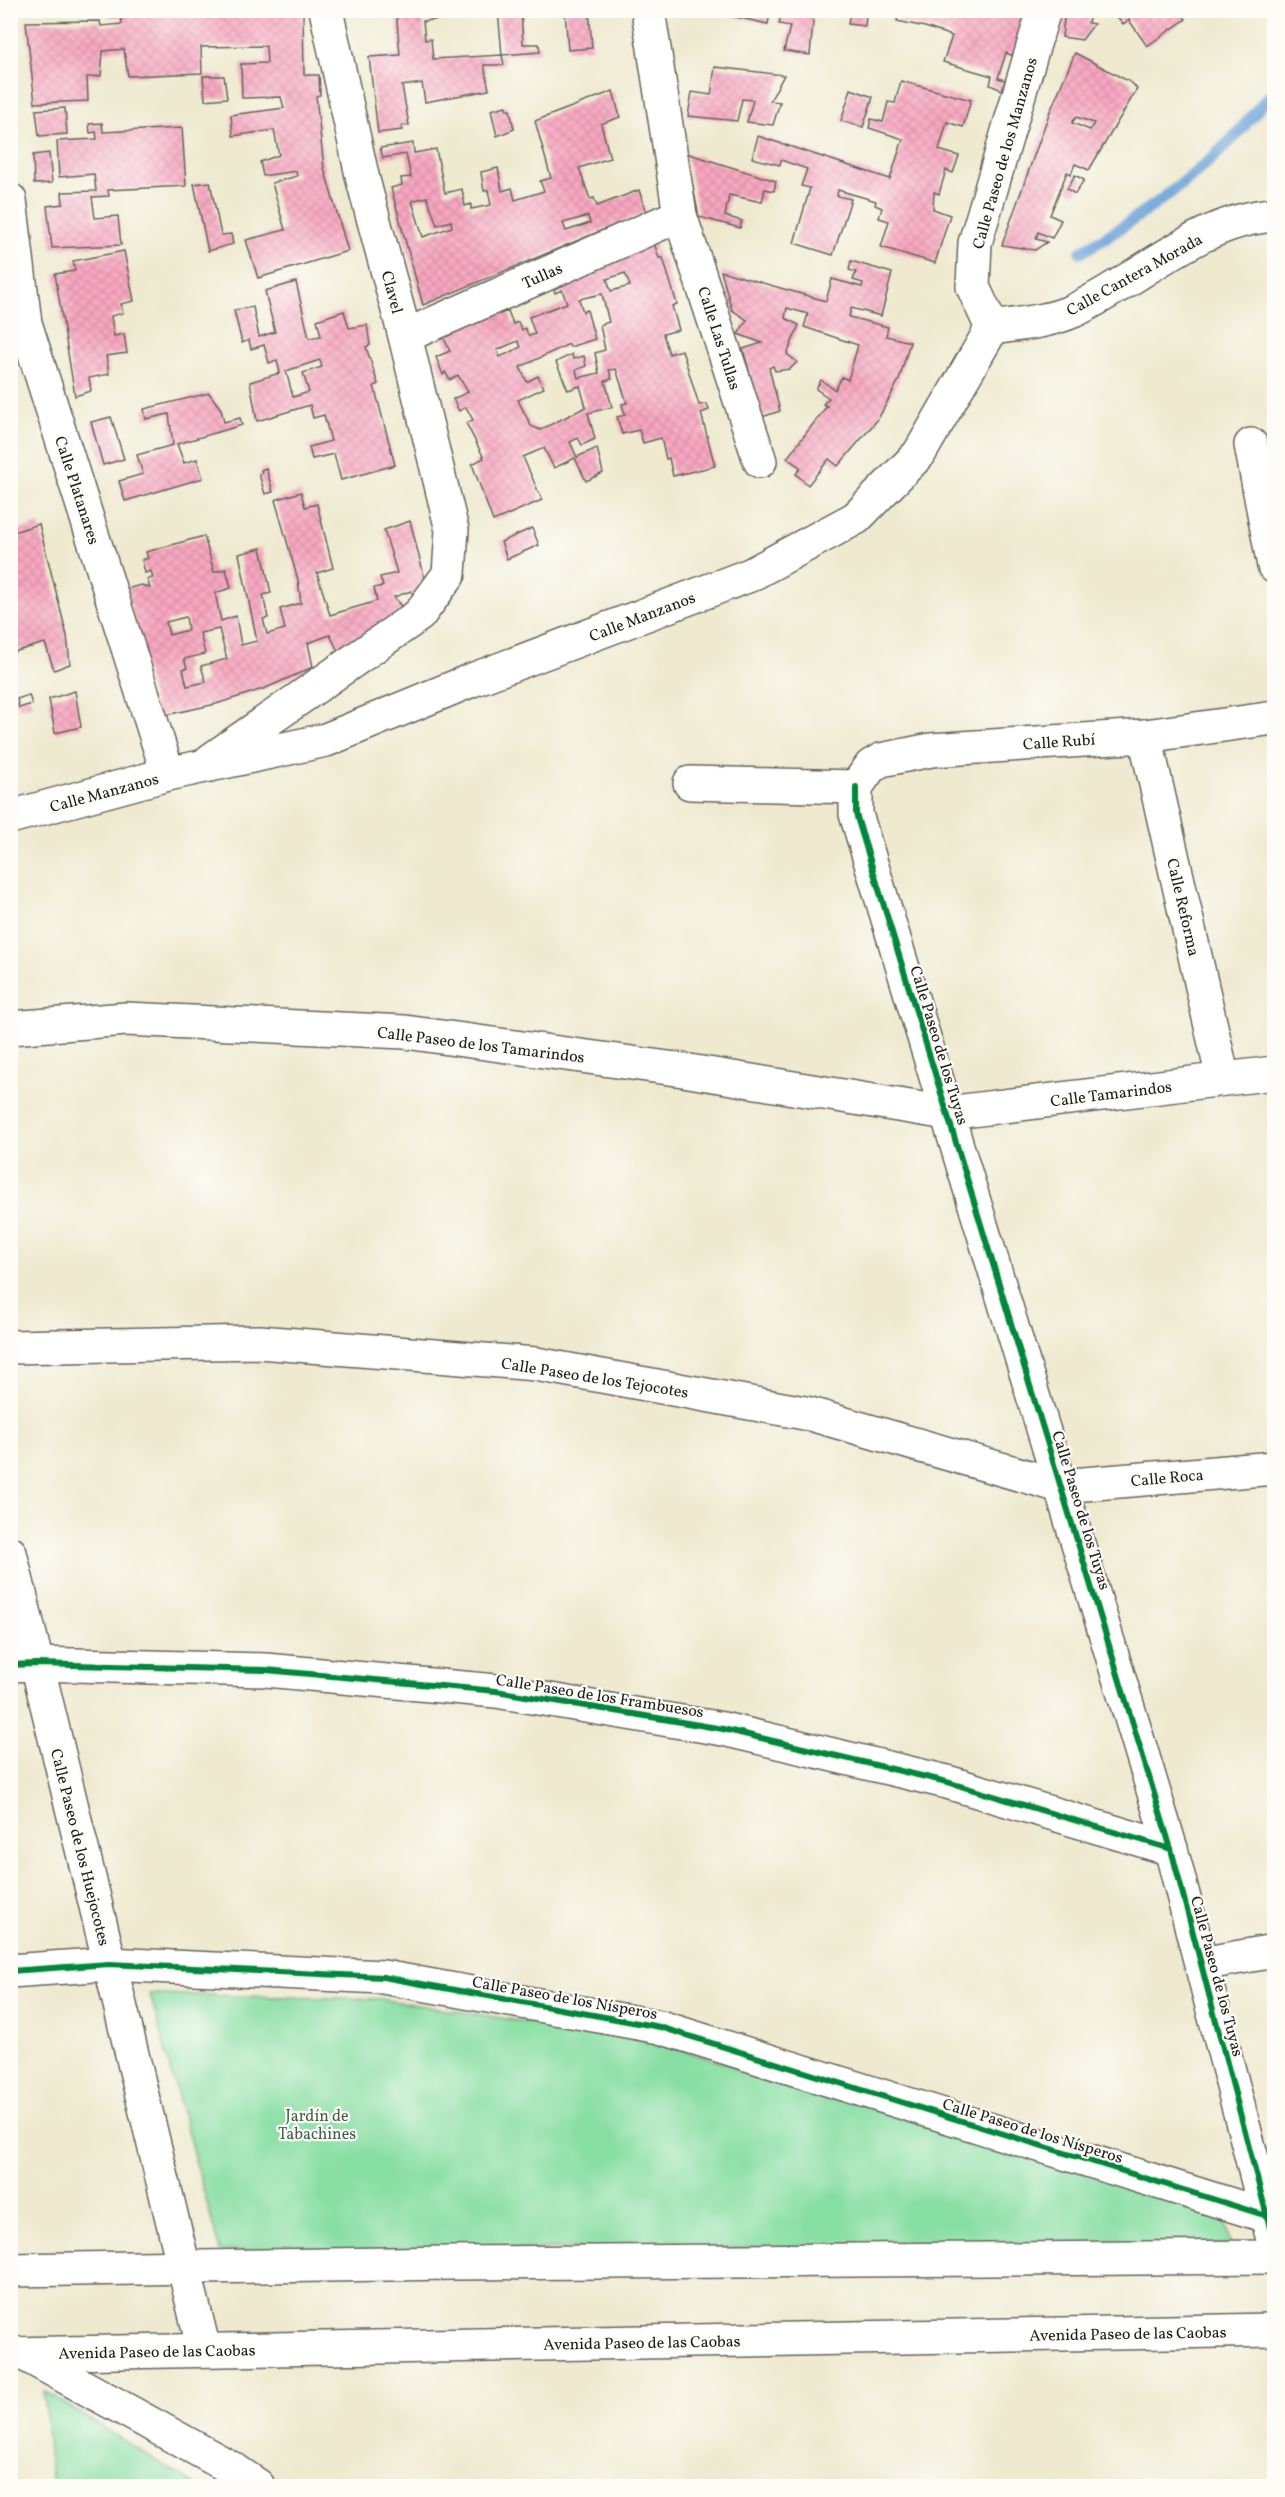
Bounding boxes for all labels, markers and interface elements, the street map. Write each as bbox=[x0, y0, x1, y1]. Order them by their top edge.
street label: Calle Paseo de los Manzanos bbox=[968, 55, 1044, 252]
street label: Calle Cantera Morada bbox=[1063, 229, 1207, 322]
street label: Tullas bbox=[519, 258, 567, 295]
street label: Clavel bbox=[375, 269, 407, 317]
street label: Calle Las Tullas bbox=[691, 284, 745, 393]
street label: Calle Platanares bbox=[48, 434, 104, 548]
street label: Calle Manzanos bbox=[586, 587, 699, 648]
street label: Calle Rubí bbox=[1022, 729, 1096, 756]
street label: Calle Manzanos bbox=[48, 769, 162, 819]
street label: Calle Reforma bbox=[1160, 856, 1204, 959]
street label: Calle Paseo de los Tuyas bbox=[903, 963, 973, 1128]
street label: Calle Paseo de los Tamarindos bbox=[376, 1022, 586, 1070]
street label: Calle Tamarindos bbox=[1049, 1077, 1173, 1113]
street label: Calle Paseo de los Tejocotes bbox=[499, 1353, 690, 1405]
street label: Calle Paseo de los Tuyas bbox=[1045, 1428, 1115, 1593]
street label: Calle Roca bbox=[1130, 1465, 1205, 1493]
street label: Calle Paseo de los Frambuesos bbox=[494, 1670, 705, 1724]
street label: Calle Paseo de los Huejocotes bbox=[44, 1747, 114, 1949]
street label: Calle Paseo de los Tuyas bbox=[1184, 1894, 1248, 2059]
street label: Calle Paseo de los Nísperos bbox=[470, 1972, 659, 2026]
street label: Calle Paseo de los Nísperos bbox=[939, 2094, 1126, 2170]
park label: Jardín de Tabachines bbox=[278, 2106, 356, 2146]
street label: Avenida Paseo de las Caobas bbox=[1029, 2322, 1227, 2348]
street label: Avenida Paseo de las Caobas bbox=[543, 2331, 741, 2357]
street label: Avenida Paseo de las Caobas bbox=[58, 2340, 256, 2366]

